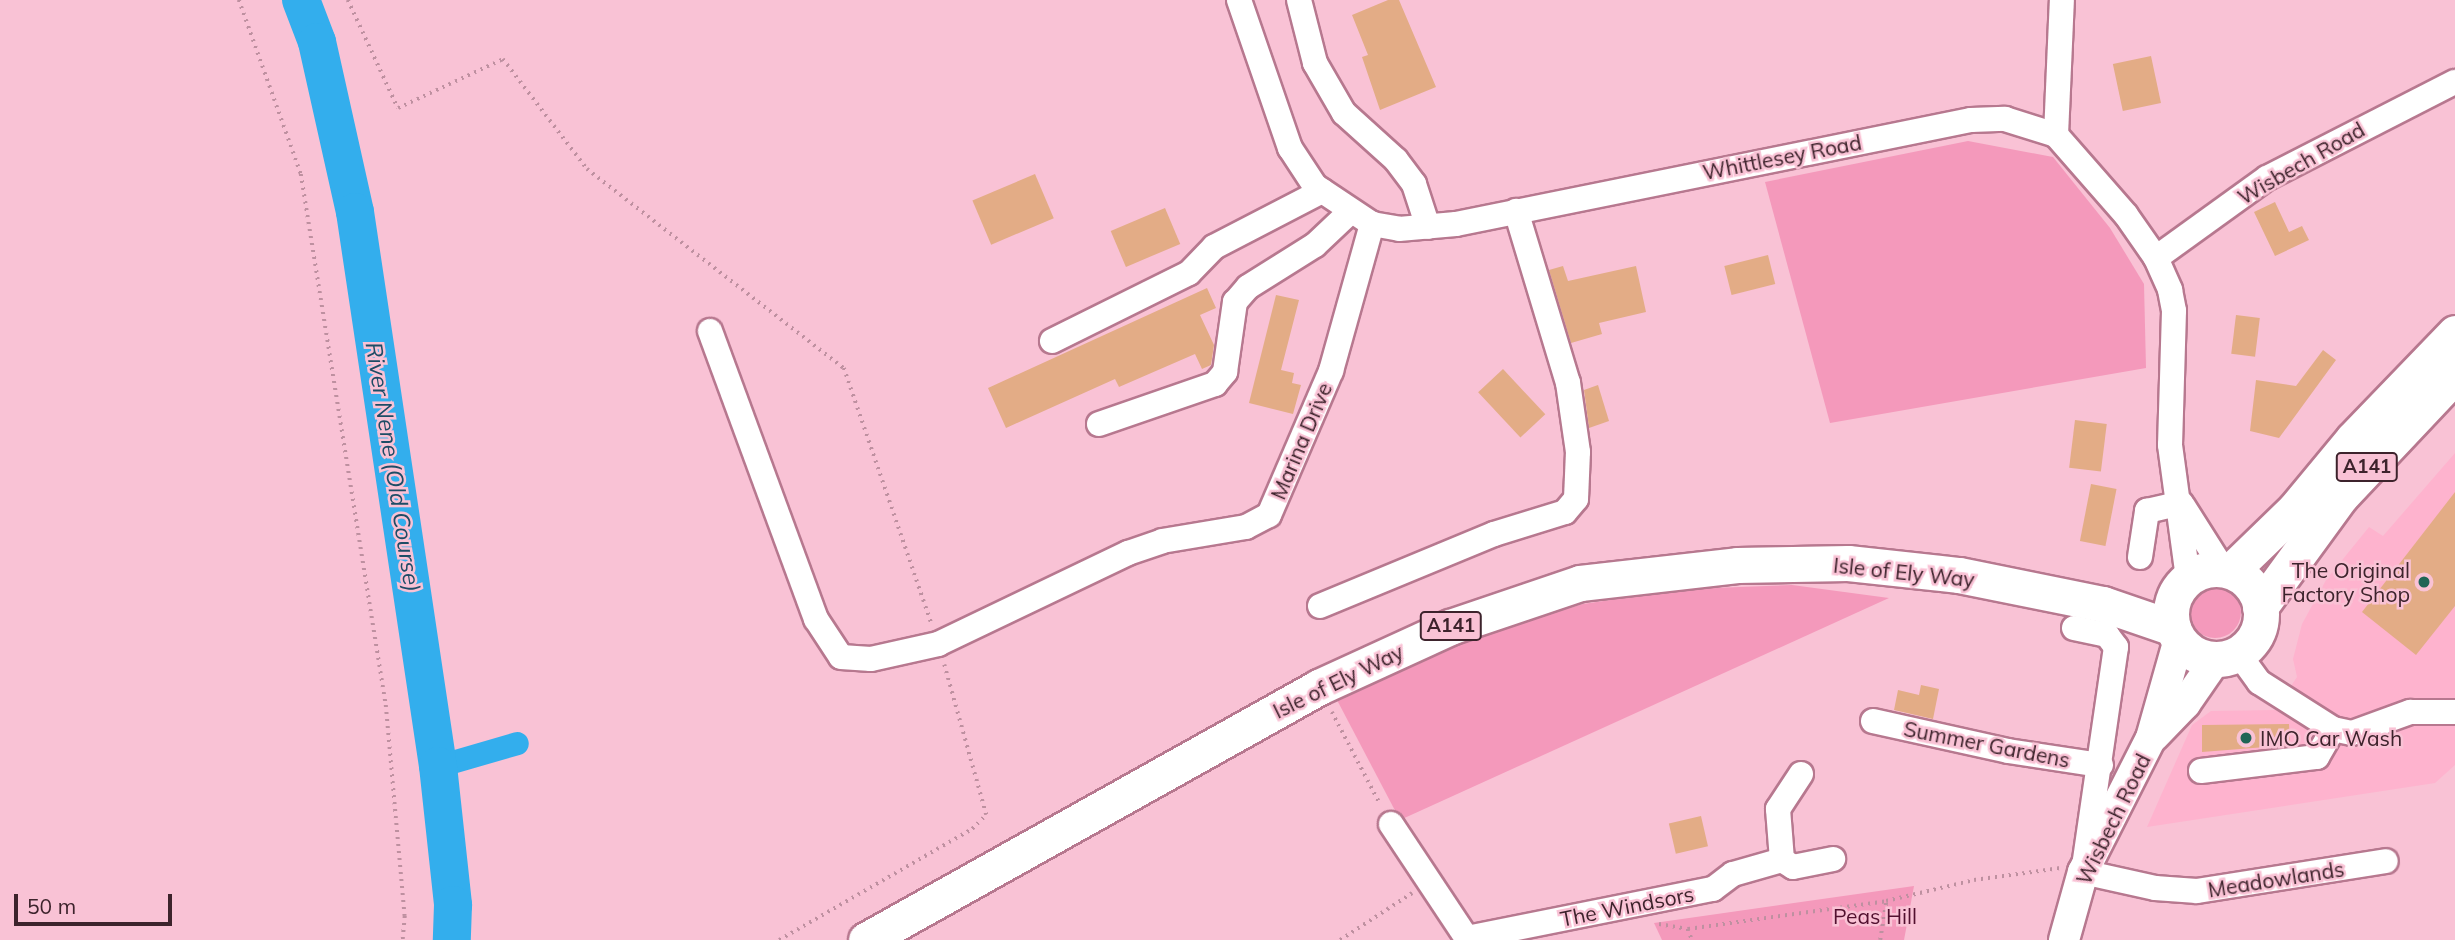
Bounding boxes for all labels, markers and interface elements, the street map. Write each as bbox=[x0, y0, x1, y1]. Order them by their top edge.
street label: Wisbech Road bbox=[2233, 116, 2369, 210]
street label: Whittlesey Road bbox=[1700, 129, 1864, 185]
water label: River Nene (Old Course) bbox=[360, 340, 426, 594]
street label: Marina Drive bbox=[1265, 379, 1337, 503]
road number: A141 bbox=[2336, 452, 2398, 482]
street label: Isle of Ely Way bbox=[1832, 552, 1976, 592]
place label: The Original Factory Shop bbox=[2282, 557, 2410, 607]
marker: The Original Factory Shop bbox=[2416, 574, 2432, 590]
road number: A141 bbox=[1420, 610, 1482, 642]
street label: Isle of Ely Way bbox=[1269, 639, 1407, 723]
street label: Summer Gardens bbox=[1902, 716, 2072, 772]
place label: IMO Car Wash bbox=[2260, 725, 2402, 751]
marker: IMO Car Wash bbox=[2238, 730, 2254, 746]
street label: Wisbech Road bbox=[2070, 749, 2156, 889]
street label: Meadowlands bbox=[2206, 856, 2346, 902]
scale bar bbox=[18, 880, 175, 924]
street label: The Windsors bbox=[1558, 881, 1696, 931]
text: 50 m bbox=[27, 893, 76, 919]
park label: Peas Hill bbox=[1833, 903, 1917, 929]

